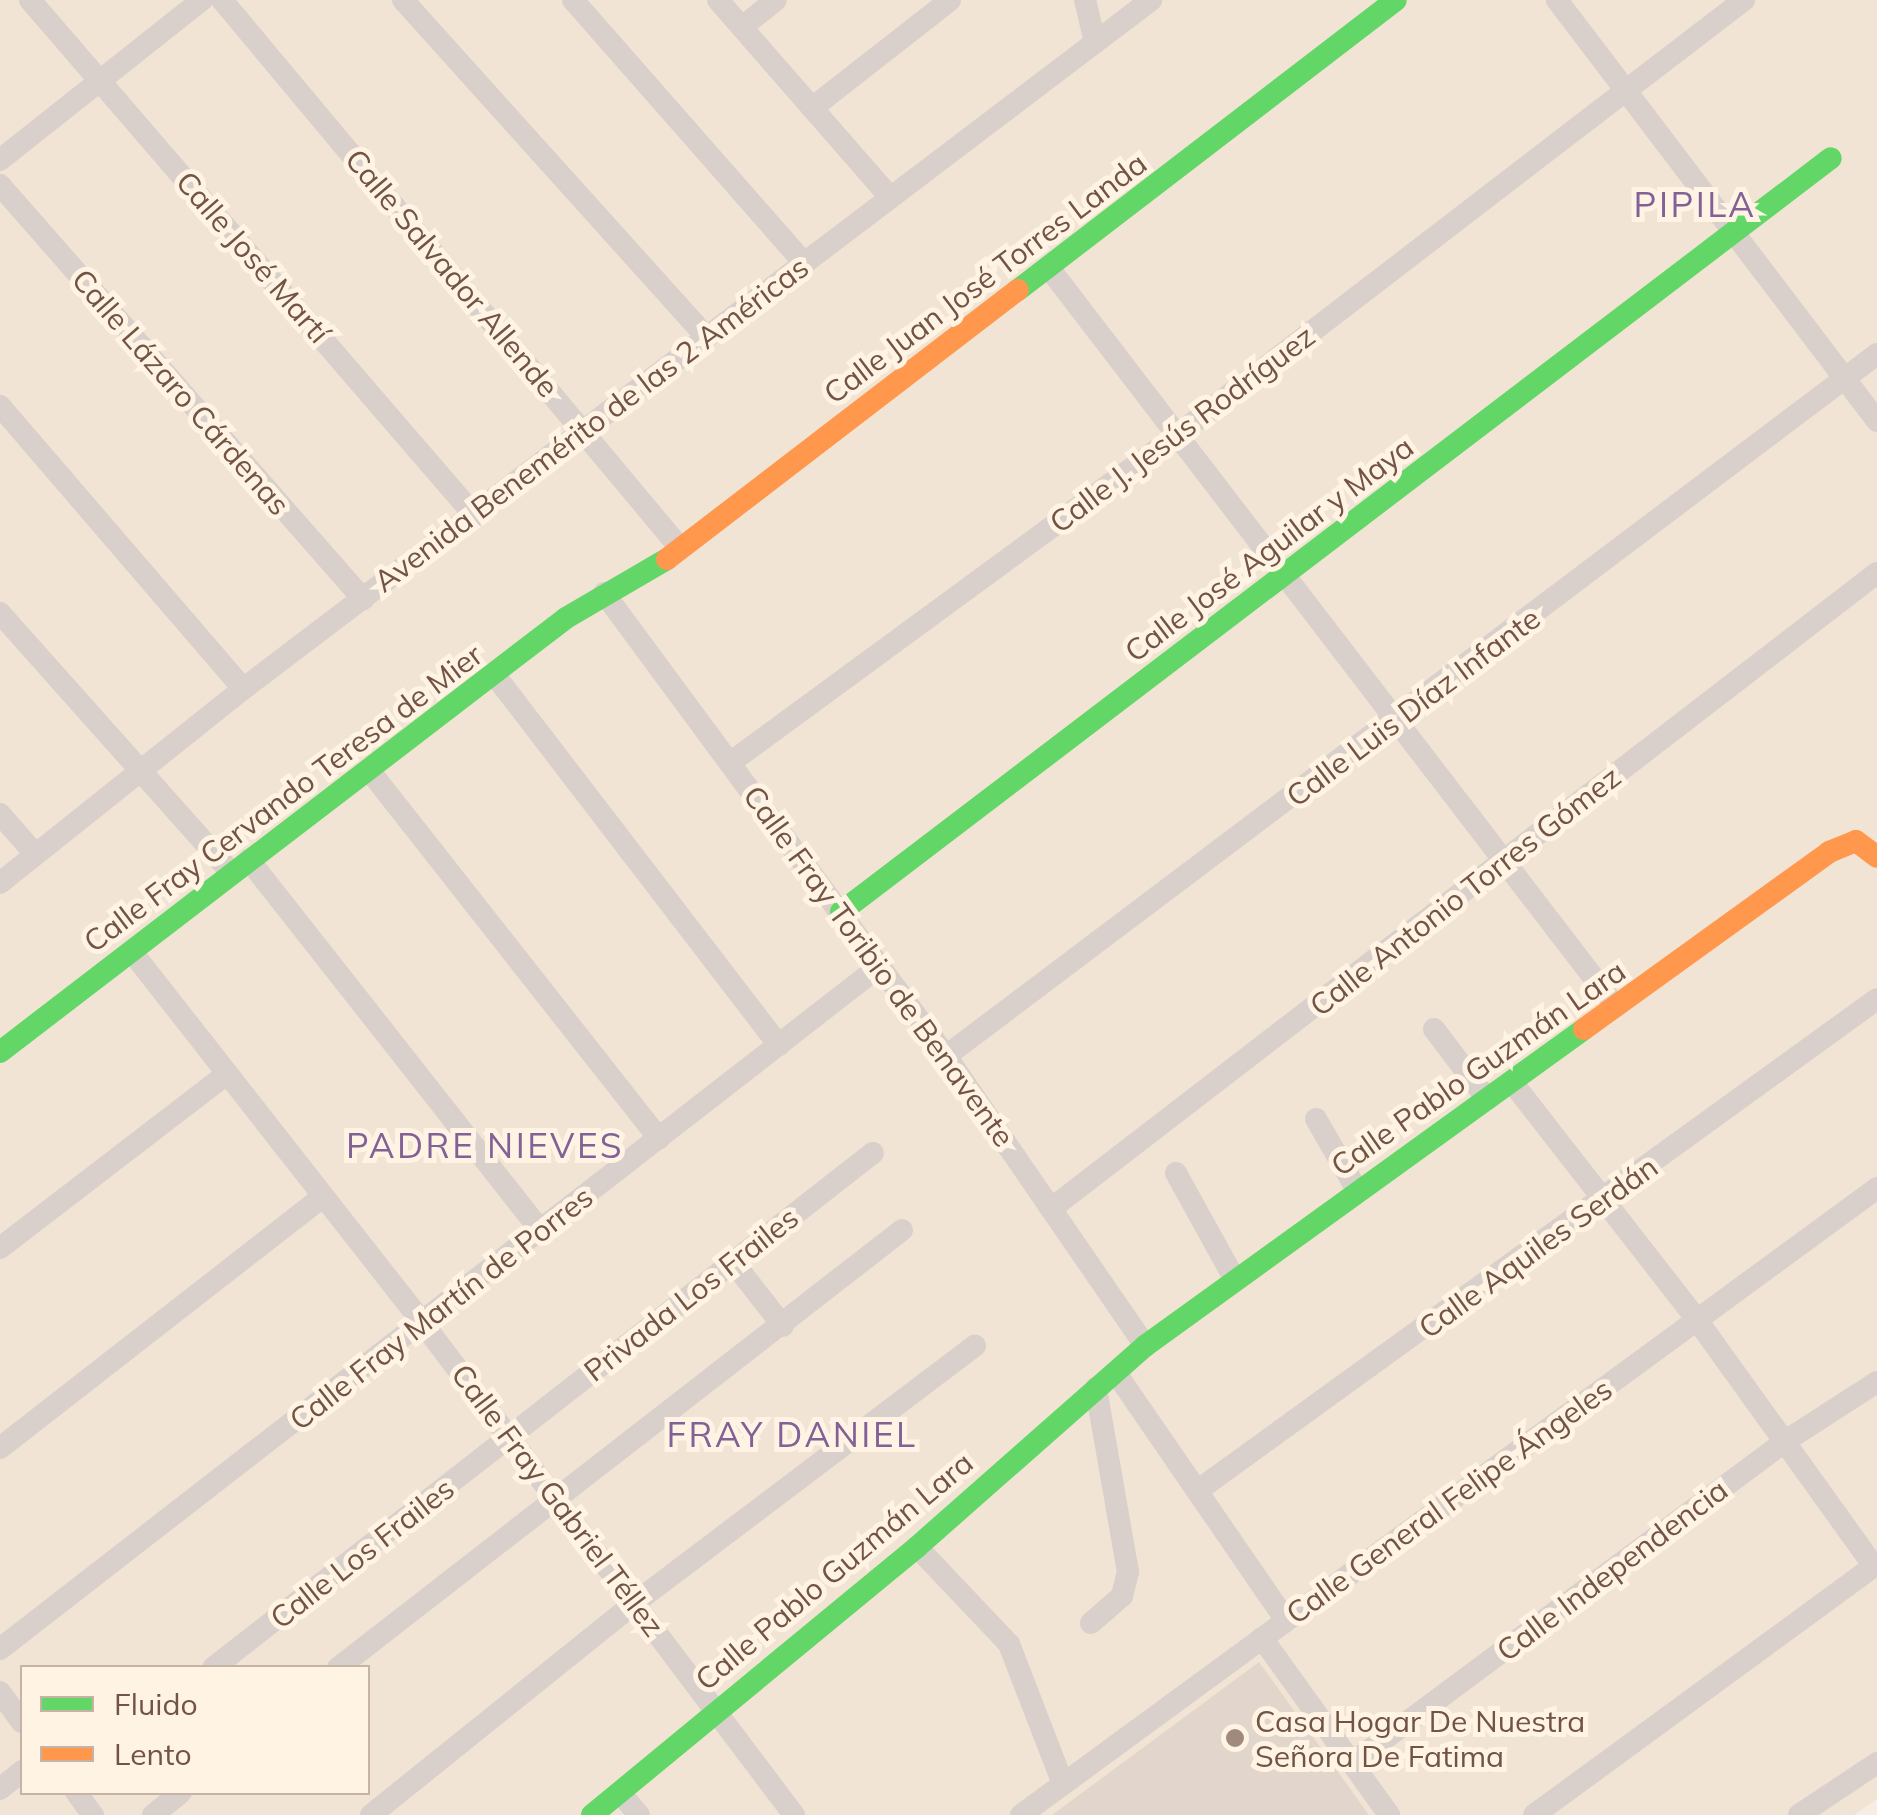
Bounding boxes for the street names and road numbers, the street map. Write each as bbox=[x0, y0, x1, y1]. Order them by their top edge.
street label: Calle Salvador Allende bbox=[338, 142, 566, 404]
street label: Calle Juan José Torres Landa bbox=[817, 145, 1153, 411]
street label: Calle José Martí bbox=[169, 164, 337, 350]
street label: Avenida Benemérito de las 2 Américas bbox=[367, 249, 815, 599]
street label: Calle Lázaro Cárdenas bbox=[64, 262, 298, 522]
street label: Calle J. Jesús Rodríguez bbox=[1042, 318, 1322, 540]
street label: Calle José Aguilar y Maya bbox=[1118, 429, 1420, 669]
street label: Calle Luis Díaz Infante bbox=[1279, 600, 1547, 814]
street label: Calle Fray Cervando Teresa de Mier bbox=[77, 636, 489, 960]
street label: Calle Antonio Torres Gómez bbox=[1303, 759, 1627, 1023]
street label: Calle Fray Toribio de Benavente bbox=[736, 779, 1022, 1153]
street label: Calle Pablo Guzmán Lara bbox=[1324, 953, 1632, 1183]
street label: Calle Aquiles Serdán bbox=[1412, 1148, 1664, 1346]
street label: Calle Fray Martín de Porres bbox=[282, 1178, 600, 1438]
street label: Privada Los Frailes bbox=[577, 1199, 805, 1389]
street label: Calle Fray Gabriel Téllez bbox=[444, 1357, 672, 1643]
street label: Calle General Felipe Ángeles bbox=[1279, 1371, 1619, 1631]
street label: Calle Pablo Guzmán Lara bbox=[688, 1444, 980, 1698]
street label: Calle Los Frailes bbox=[263, 1470, 461, 1636]
street label: Calle Independencia bbox=[1489, 1471, 1735, 1669]

